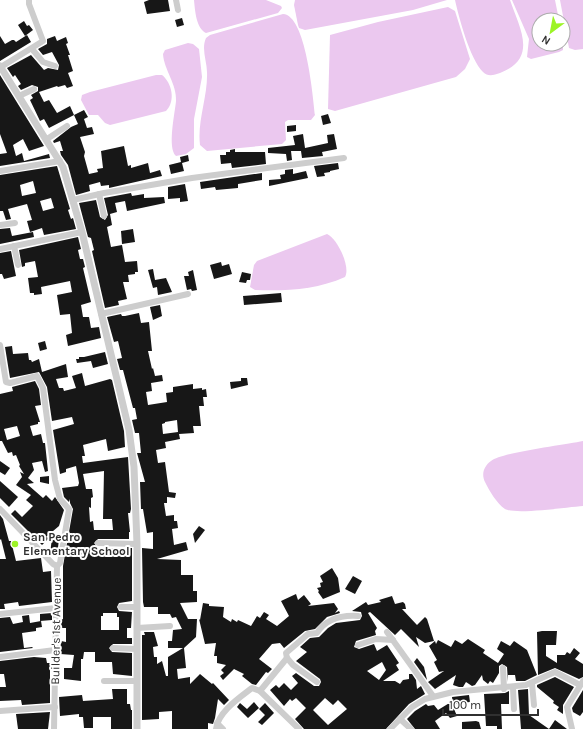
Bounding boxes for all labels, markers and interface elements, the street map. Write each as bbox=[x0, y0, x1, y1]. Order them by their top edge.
north arrow bbox=[531, 12, 571, 52]
text: N bbox=[539, 32, 553, 48]
place label: San Pedro Elementary School bbox=[23, 530, 130, 558]
marker: San Pedro Elementary School bbox=[10, 539, 20, 549]
street label: Builder's 1st Avenue bbox=[48, 577, 64, 685]
scale bar bbox=[443, 691, 538, 717]
text: 100 m bbox=[449, 698, 481, 712]

